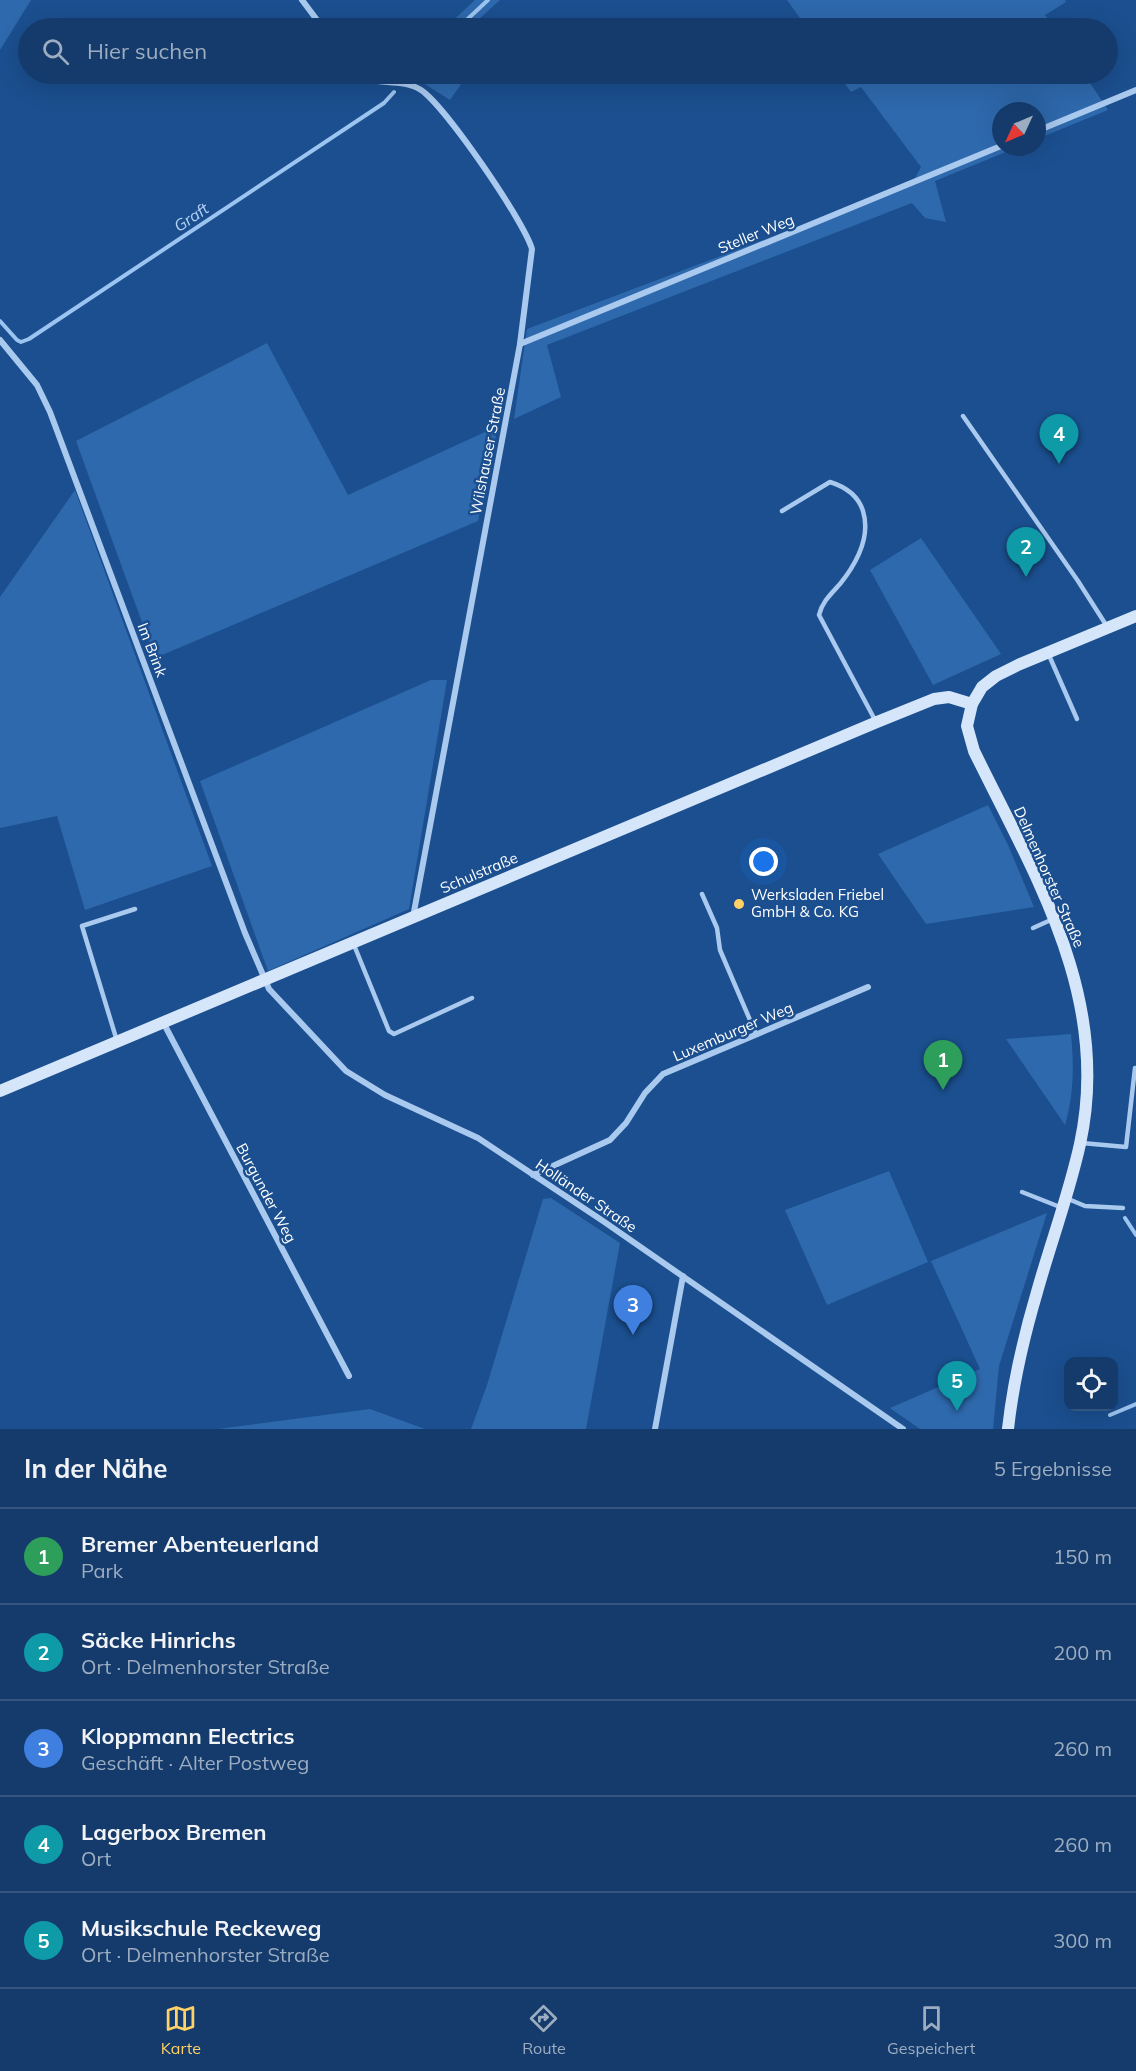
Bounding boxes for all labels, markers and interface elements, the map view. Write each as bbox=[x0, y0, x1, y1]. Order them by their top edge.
search box bbox=[18, 18, 1118, 84]
icon: search bbox=[39, 35, 72, 68]
text: Hier suchen bbox=[87, 37, 207, 65]
north arrow bbox=[992, 102, 1046, 156]
water label: Graft bbox=[170, 198, 213, 236]
street label: Steller Weg bbox=[715, 210, 797, 257]
street label: Wilshauser Straße bbox=[466, 386, 509, 516]
pin: 4 bbox=[1040, 414, 1078, 464]
pin: 2 bbox=[1006, 528, 1046, 577]
street label: Im Brink bbox=[133, 620, 172, 680]
street label: Delmenhorster Straße bbox=[1010, 803, 1089, 950]
your location bbox=[749, 847, 778, 876]
street label: Schulstraße bbox=[437, 848, 520, 897]
place label: Werksladen Friebel GmbH & Co. KG bbox=[751, 885, 884, 921]
marker: Werksladen Friebel GmbH & Co. KG bbox=[732, 897, 746, 911]
street label: Luxemburger Weg bbox=[670, 998, 796, 1065]
pin: 1 bbox=[924, 1040, 962, 1090]
street label: Burgunder Weg bbox=[232, 1140, 301, 1246]
street label: Holländer Straße bbox=[532, 1155, 641, 1236]
pin: 3 bbox=[614, 1286, 652, 1335]
map controls bbox=[1064, 1357, 1118, 1411]
button: locate bbox=[1064, 1357, 1118, 1411]
pin: 5 bbox=[938, 1362, 976, 1411]
text: In der Nähe bbox=[24, 1452, 168, 1485]
text: 5 Ergebnisse bbox=[994, 1456, 1112, 1481]
text: Bremer Abenteuerland bbox=[81, 1530, 319, 1558]
text: 1 bbox=[38, 1544, 50, 1569]
text: 150 m bbox=[1053, 1544, 1112, 1569]
text: Park bbox=[81, 1558, 123, 1583]
text: Säcke Hinrichs bbox=[81, 1626, 236, 1654]
text: 2 bbox=[38, 1640, 50, 1665]
text: 200 m bbox=[1053, 1640, 1112, 1665]
text: Ort · Delmenhorster Straße bbox=[81, 1654, 330, 1679]
text: Kloppmann Electrics bbox=[81, 1722, 295, 1750]
text: 3 bbox=[38, 1736, 50, 1761]
text: 260 m bbox=[1053, 1736, 1112, 1761]
text: Geschäft · Alter Postweg bbox=[81, 1750, 309, 1775]
text: Lagerbox Bremen bbox=[81, 1818, 267, 1846]
text: 4 bbox=[38, 1832, 50, 1857]
text: 260 m bbox=[1053, 1832, 1112, 1857]
text: Ort bbox=[81, 1846, 111, 1871]
text: Musikschule Reckeweg bbox=[81, 1914, 321, 1942]
text: 5 bbox=[38, 1928, 50, 1953]
text: 300 m bbox=[1053, 1928, 1112, 1953]
text: Ort · Delmenhorster Straße bbox=[81, 1942, 330, 1967]
tab: Karte bbox=[161, 2002, 201, 2058]
tab: Route bbox=[522, 2002, 566, 2058]
tab: Gespeichert bbox=[887, 2002, 975, 2058]

